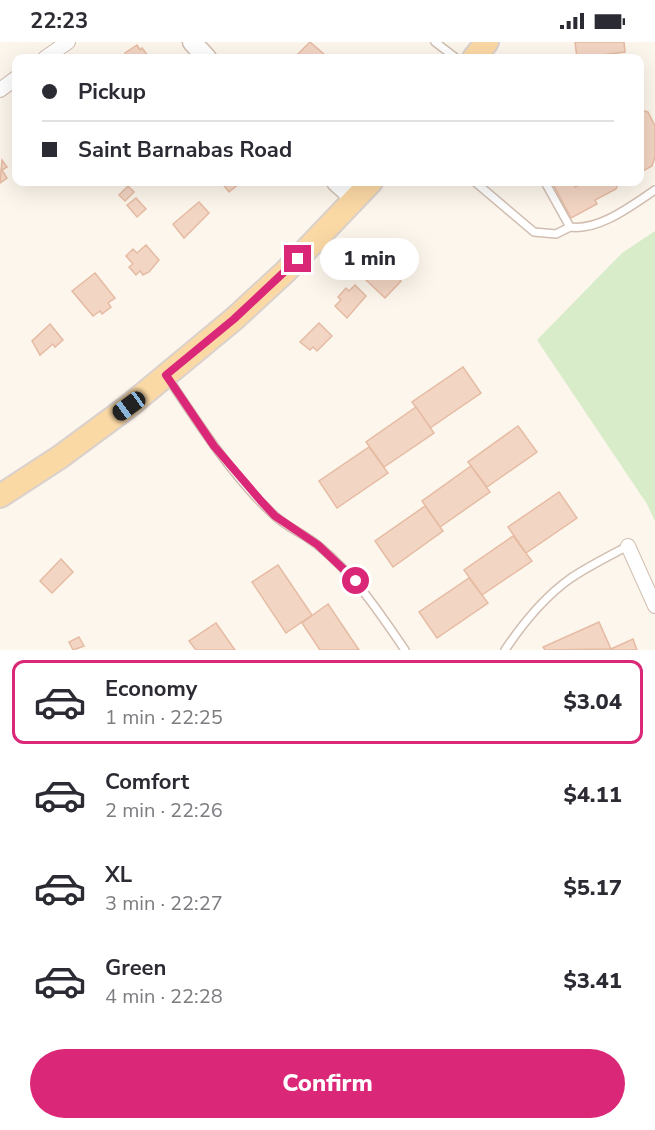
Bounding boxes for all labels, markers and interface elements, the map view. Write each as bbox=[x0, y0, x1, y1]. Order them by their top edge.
text: 22:23 bbox=[30, 6, 88, 36]
text: Pickup bbox=[78, 77, 146, 107]
text: Saint Barnabas Road bbox=[78, 135, 292, 165]
callout: 1 min bbox=[319, 238, 418, 280]
route end bbox=[284, 245, 311, 272]
text: 1 min bbox=[343, 245, 396, 272]
car bbox=[109, 388, 149, 424]
route start bbox=[342, 567, 369, 594]
text: Economy bbox=[105, 674, 197, 704]
icon: car bbox=[33, 675, 87, 729]
text: $3.04 bbox=[563, 687, 622, 717]
text: 1 min · 22:25 bbox=[105, 704, 223, 731]
text: Comfort bbox=[105, 767, 189, 797]
icon: car bbox=[33, 768, 87, 822]
text: $4.11 bbox=[563, 780, 622, 810]
text: 2 min · 22:26 bbox=[105, 797, 223, 824]
text: XL bbox=[105, 860, 132, 890]
icon: car bbox=[33, 861, 87, 915]
text: $5.17 bbox=[563, 873, 622, 903]
text: 3 min · 22:27 bbox=[105, 890, 223, 917]
text: Green bbox=[105, 953, 166, 983]
icon: car bbox=[33, 954, 87, 1008]
text: $3.41 bbox=[563, 966, 622, 996]
text: 4 min · 22:28 bbox=[105, 983, 223, 1010]
button: Confirm bbox=[30, 1049, 625, 1118]

